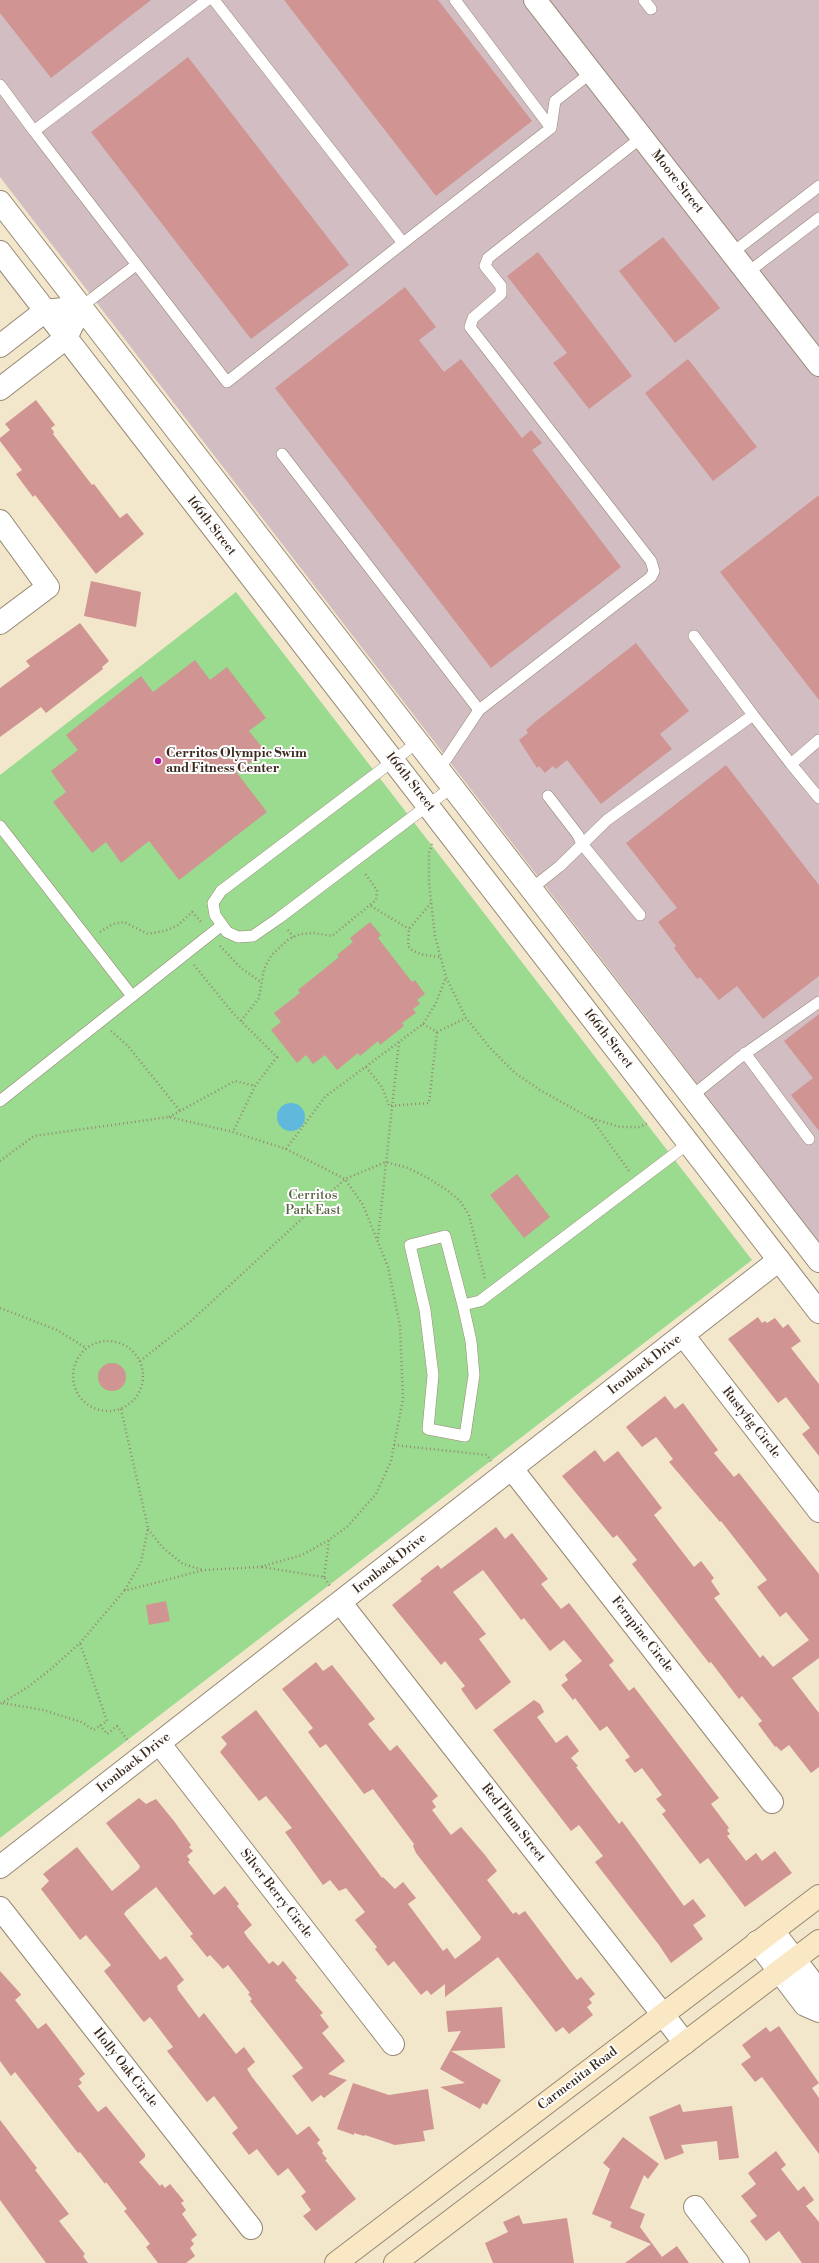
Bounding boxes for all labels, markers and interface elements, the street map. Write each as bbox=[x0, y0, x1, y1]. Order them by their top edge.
street label: Moore Street bbox=[647, 147, 707, 217]
street label: 166th Street bbox=[183, 493, 239, 559]
place label: Cerritos Olympic Swim and Fitness Center bbox=[166, 746, 307, 777]
street label: 166th Street bbox=[382, 749, 438, 815]
marker: Cerritos Olympic Swim and Fitness Center bbox=[153, 756, 163, 766]
street label: 166th Street bbox=[580, 1006, 636, 1072]
park label: Cerritos Park East bbox=[285, 1188, 341, 1219]
street label: Ironback Drive bbox=[605, 1332, 685, 1398]
street label: Rustyfig Circle bbox=[718, 1384, 784, 1462]
street label: Ironback Drive bbox=[350, 1531, 430, 1597]
street label: Fernpine Circle bbox=[607, 1594, 677, 1676]
street label: Ironback Drive bbox=[94, 1730, 174, 1796]
street label: Red Plum Street bbox=[478, 1781, 548, 1865]
street label: Silver Berry Circle bbox=[236, 1846, 316, 1942]
street label: Holly Oak Circle bbox=[89, 2025, 161, 2111]
street label: Carmenita Road bbox=[535, 2044, 621, 2114]

